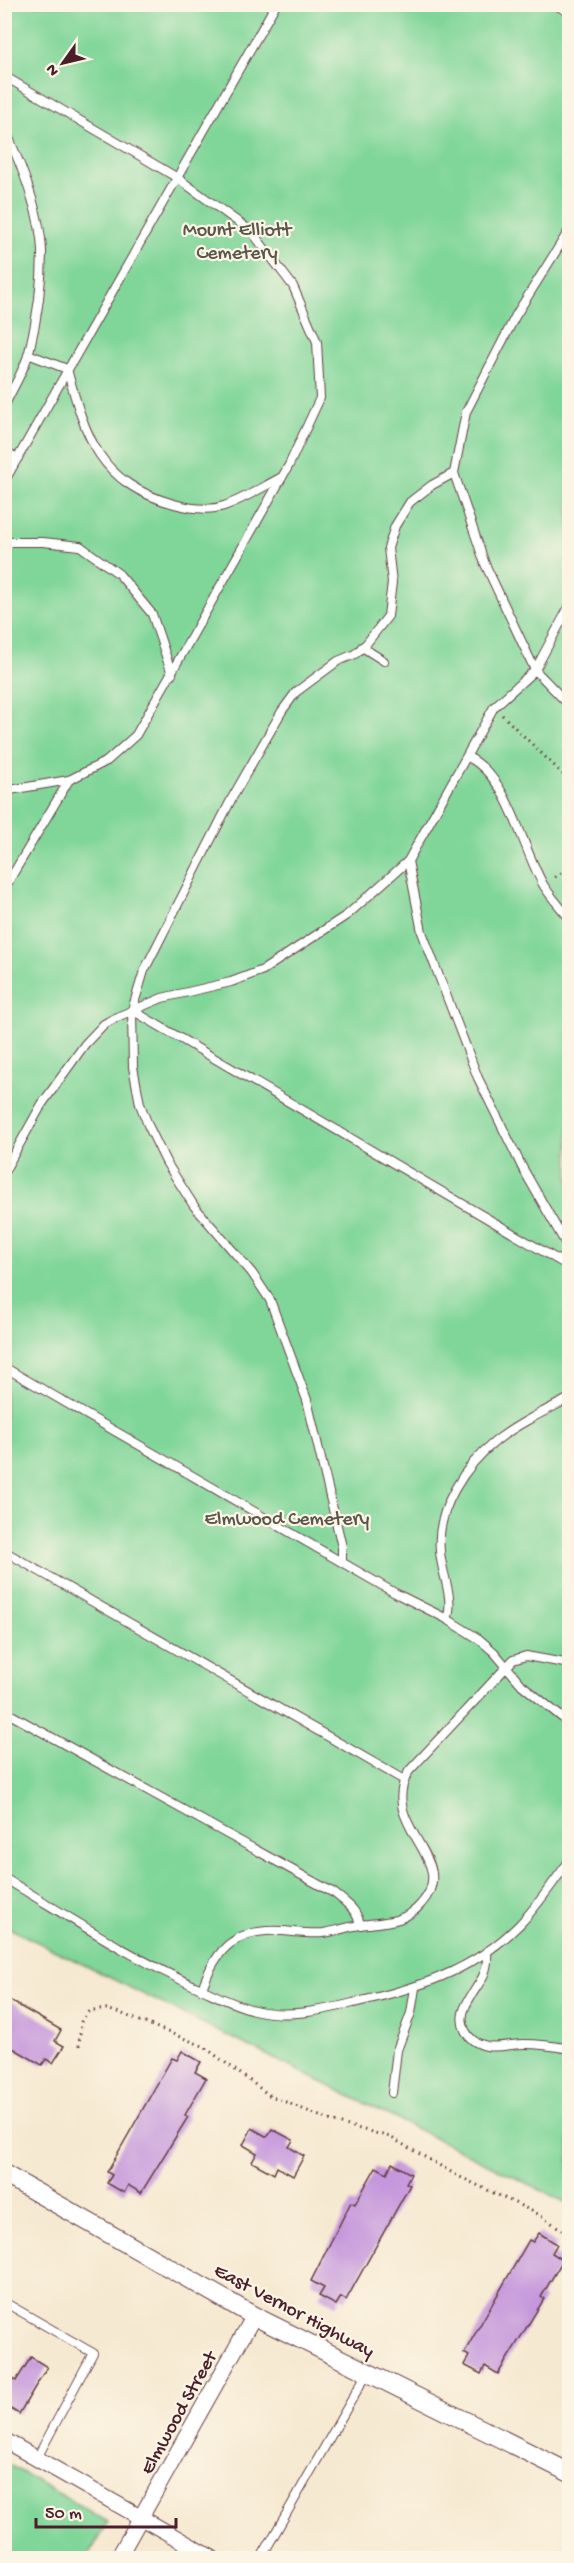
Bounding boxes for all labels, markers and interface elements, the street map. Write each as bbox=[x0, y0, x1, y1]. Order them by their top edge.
north arrow bbox=[33, 33, 93, 93]
text: N bbox=[42, 59, 64, 79]
park label: Mount Elliott Cemetery bbox=[183, 220, 293, 266]
park label: Elmwood Cemetery bbox=[205, 1509, 370, 1532]
street label: East Vernor Highway bbox=[209, 2260, 378, 2364]
street label: Elmwood Street bbox=[137, 2347, 224, 2479]
scale bar bbox=[36, 2491, 176, 2529]
text: 50 m bbox=[45, 2504, 82, 2525]

